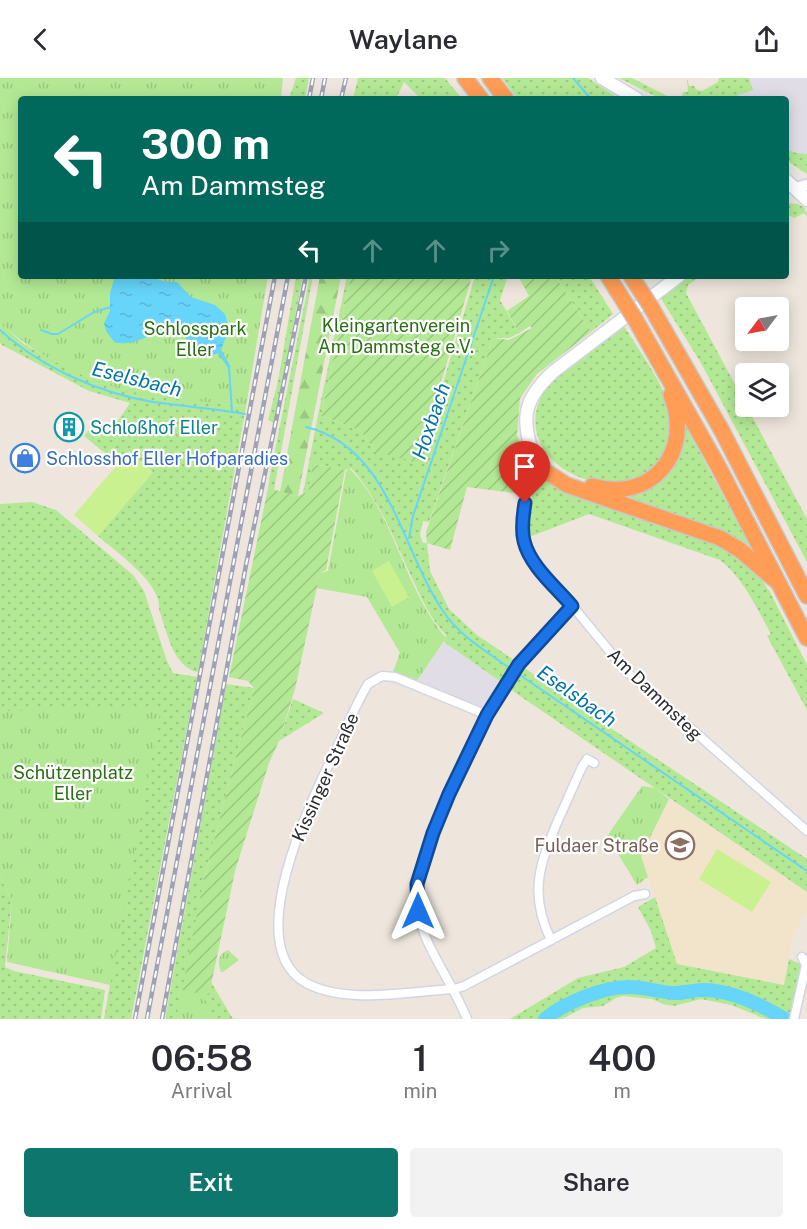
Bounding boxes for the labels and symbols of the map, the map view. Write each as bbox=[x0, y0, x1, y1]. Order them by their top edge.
north arrow bbox=[735, 297, 789, 351]
park label: Kleingartenverein Am Dammsteg e.V. bbox=[318, 315, 474, 357]
park label: Schlosspark Eller bbox=[143, 318, 247, 360]
water label: Eselsbach bbox=[90, 356, 184, 402]
water label: Hoxbach bbox=[407, 380, 455, 462]
building icon: Schloßhof Eller bbox=[53, 411, 85, 443]
place label: Schloßhof Eller bbox=[90, 417, 218, 438]
pin bbox=[499, 441, 550, 503]
shop icon: Schlosshof Eller Hofparadies bbox=[9, 442, 41, 474]
place label: Schlosshof Eller Hofparadies bbox=[46, 448, 288, 469]
street label: Am Dammsteg bbox=[603, 644, 707, 744]
water label: Eselsbach bbox=[533, 660, 621, 732]
street label: Kissinger Straße bbox=[287, 709, 363, 845]
park label: Schützenplatz Eller bbox=[13, 762, 133, 804]
school or university icon: Fuldaer Straße bbox=[664, 829, 696, 861]
place label: Fuldaer Straße bbox=[534, 835, 659, 856]
position arrow bbox=[386, 879, 450, 943]

